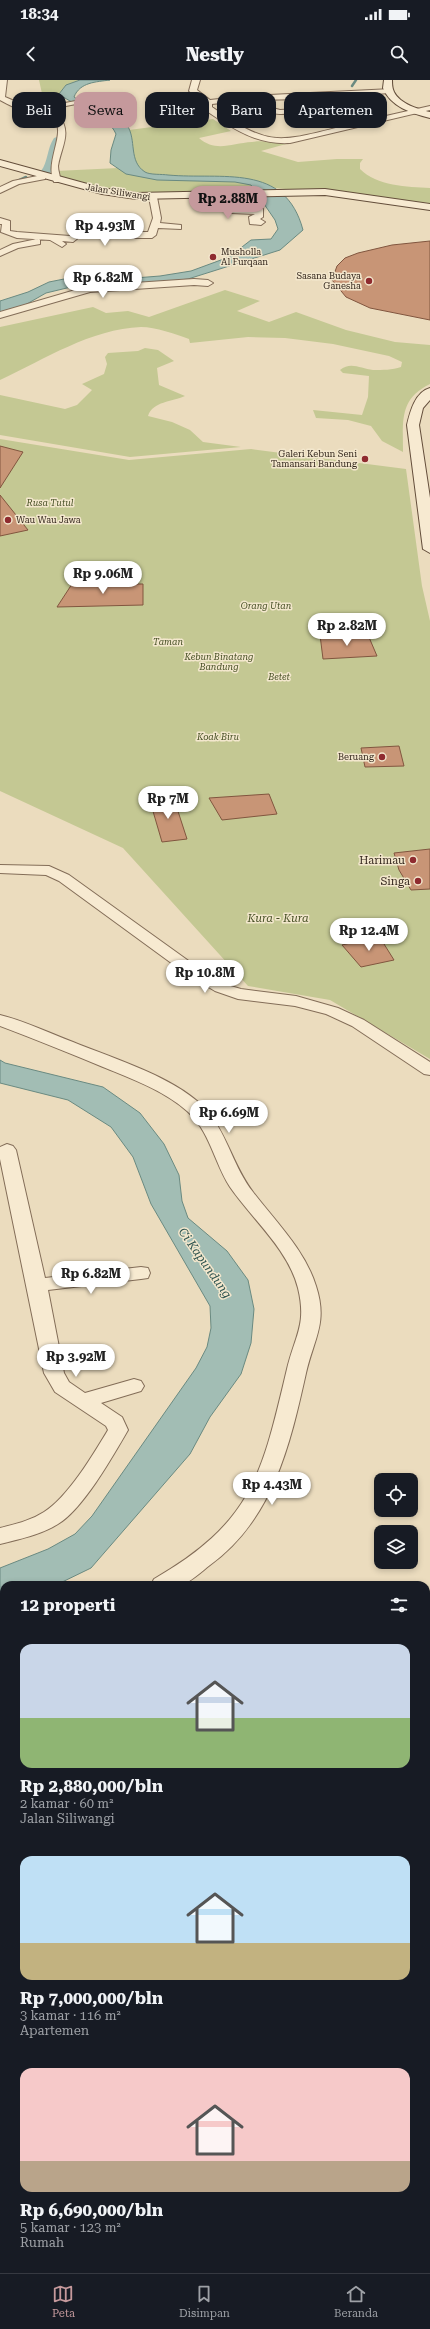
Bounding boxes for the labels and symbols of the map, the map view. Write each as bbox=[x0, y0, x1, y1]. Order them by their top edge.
street label: Jalan Siliwangi bbox=[85, 182, 151, 202]
pin: Rp 2.88M bbox=[187, 186, 269, 220]
pin: Rp 4.93M bbox=[64, 213, 146, 247]
place label: Musholla Al Furqaan bbox=[221, 247, 268, 267]
marker: Musholla Al Furqaan bbox=[208, 252, 218, 262]
pin: Rp 6.82M bbox=[62, 265, 144, 299]
place label: Sasana Budaya Ganesha bbox=[296, 271, 361, 291]
marker: Sasana Budaya Ganesha bbox=[364, 276, 374, 286]
place label: Galeri Kebun Seni Tamansari Bandung bbox=[271, 449, 358, 469]
marker: Galeri Kebun Seni Tamansari Bandung bbox=[360, 454, 370, 464]
park label: Rusa Tutul bbox=[26, 498, 74, 508]
marker: Wau Wau Jawa bbox=[3, 515, 13, 525]
place label: Wau Wau Jawa bbox=[16, 515, 81, 525]
pin: Rp 9.06M bbox=[62, 561, 144, 595]
park label: Orang Utan bbox=[241, 601, 292, 611]
pin: Rp 2.82M bbox=[306, 613, 388, 647]
park label: Taman bbox=[153, 637, 183, 647]
park label: Kebun Binatang Bandung bbox=[184, 652, 253, 672]
park label: Betet bbox=[267, 672, 290, 682]
park label: Koak Biru bbox=[196, 732, 240, 742]
place label: Beruang bbox=[338, 752, 375, 762]
marker: Beruang bbox=[377, 752, 387, 762]
pin: Rp 7M bbox=[140, 786, 196, 820]
place label: Harimau bbox=[359, 854, 405, 867]
marker: Harimau bbox=[408, 855, 418, 865]
place label: Singa bbox=[380, 875, 410, 888]
marker: Singa bbox=[413, 876, 423, 886]
park label: Kura - Kura bbox=[246, 912, 309, 925]
pin: Rp 12.4M bbox=[328, 918, 410, 952]
pin: Rp 10.8M bbox=[164, 960, 246, 994]
pin: Rp 6.69M bbox=[188, 1100, 270, 1134]
water label: Ci Kapundung bbox=[176, 1225, 234, 1301]
pin: Rp 6.82M bbox=[50, 1261, 132, 1295]
pin: Rp 3.92M bbox=[35, 1344, 117, 1378]
pin: Rp 4.43M bbox=[231, 1472, 313, 1506]

